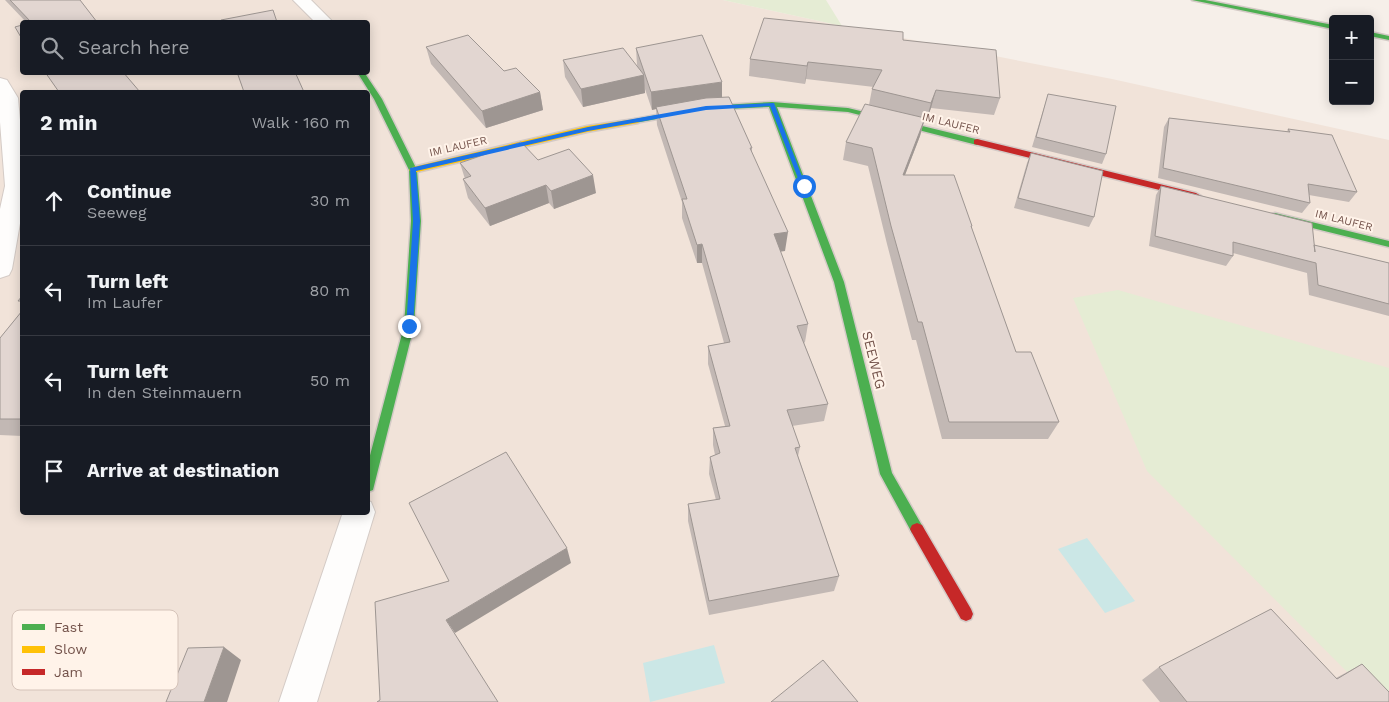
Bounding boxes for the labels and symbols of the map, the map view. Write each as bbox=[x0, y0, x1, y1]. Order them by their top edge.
street label: IM LAUFER bbox=[921, 110, 981, 137]
street label: IM LAUFER bbox=[428, 134, 488, 159]
route start bbox=[793, 175, 816, 198]
street label: IM LAUFER bbox=[1314, 207, 1374, 234]
route end bbox=[398, 315, 421, 338]
street label: SEEWEG bbox=[859, 329, 889, 391]
legend bbox=[12, 610, 178, 690]
text: Fast bbox=[54, 619, 83, 635]
text: Slow bbox=[54, 641, 87, 657]
text: Jam bbox=[54, 664, 83, 680]

